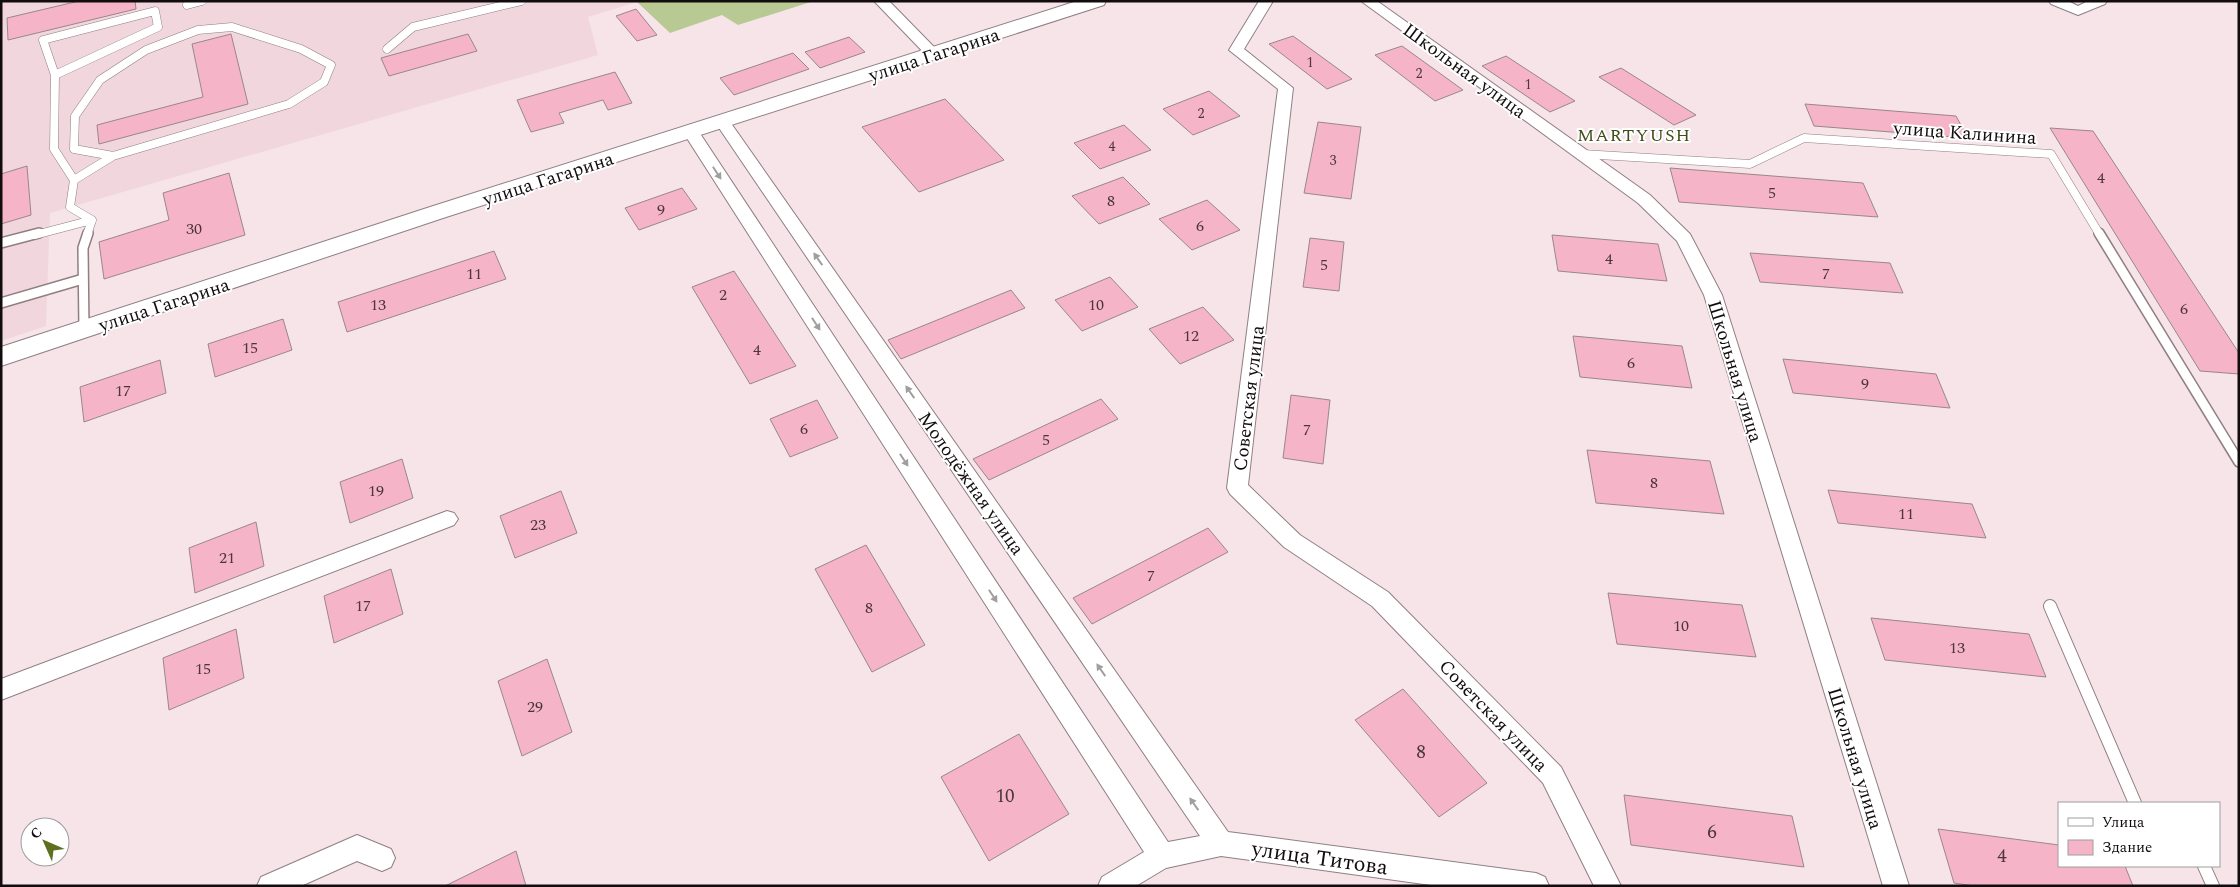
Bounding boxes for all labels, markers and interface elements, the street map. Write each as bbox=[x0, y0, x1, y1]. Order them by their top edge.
street label: Школьная улица bbox=[1396, 16, 1533, 127]
street label: улица Гагарина bbox=[864, 20, 1004, 91]
house number: 1 bbox=[1307, 52, 1314, 73]
house number: 2 bbox=[1416, 63, 1423, 84]
house number: 1 bbox=[1525, 74, 1532, 95]
house number: 2 bbox=[1198, 103, 1205, 124]
street label: улица Калинина bbox=[1891, 114, 2038, 153]
district label: MARTYUSH bbox=[1577, 122, 1691, 149]
house number: 4 bbox=[1109, 136, 1116, 157]
street label: улица Гагарина bbox=[478, 144, 618, 215]
house number: 3 bbox=[1330, 150, 1337, 171]
one-way arrow bbox=[713, 166, 722, 180]
house number: 4 bbox=[2097, 166, 2105, 190]
house number: 5 bbox=[1768, 181, 1776, 205]
house number: 8 bbox=[1107, 189, 1115, 213]
house number: 9 bbox=[657, 198, 665, 222]
house number: 6 bbox=[1196, 214, 1204, 238]
house number: 30 bbox=[186, 217, 202, 241]
house number: 4 bbox=[1605, 247, 1613, 271]
one-way arrow bbox=[813, 252, 823, 265]
house number: 5 bbox=[1320, 253, 1328, 277]
house number: 11 bbox=[466, 262, 482, 286]
house number: 7 bbox=[1822, 262, 1830, 286]
street label: улица Гагарина bbox=[94, 270, 234, 341]
house number: 2 bbox=[719, 283, 727, 307]
house number: 13 bbox=[370, 293, 386, 317]
house number: 10 bbox=[1088, 293, 1104, 317]
street label: Школьная улица bbox=[1699, 297, 1770, 447]
house number: 6 bbox=[2180, 297, 2188, 321]
one-way arrow bbox=[811, 317, 820, 331]
street label: Советская улица bbox=[1226, 323, 1273, 473]
house number: 12 bbox=[1183, 324, 1199, 348]
house number: 15 bbox=[242, 336, 258, 360]
house number: 4 bbox=[753, 338, 761, 362]
house number: 6 bbox=[1627, 351, 1635, 375]
house number: 9 bbox=[1861, 372, 1869, 396]
house number: 17 bbox=[115, 379, 131, 403]
one-way arrow bbox=[905, 386, 915, 399]
street label: Молодёжная улица bbox=[910, 406, 1032, 562]
house number: 6 bbox=[800, 417, 808, 441]
house number: 7 bbox=[1303, 418, 1311, 442]
house number: 5 bbox=[1042, 428, 1050, 452]
one-way arrow bbox=[900, 453, 909, 467]
house number: 8 bbox=[1650, 471, 1658, 495]
house number: 19 bbox=[368, 479, 384, 503]
house number: 11 bbox=[1898, 502, 1914, 526]
house number: 23 bbox=[530, 513, 546, 537]
house number: 21 bbox=[219, 546, 235, 570]
house number: 7 bbox=[1147, 564, 1155, 588]
one-way arrow bbox=[988, 590, 998, 603]
house number: 17 bbox=[355, 594, 371, 618]
house number: 8 bbox=[865, 596, 873, 620]
house number: 10 bbox=[1673, 614, 1689, 638]
house number: 13 bbox=[1949, 636, 1965, 660]
street label: Советская улица bbox=[1431, 653, 1555, 779]
house number: 15 bbox=[195, 657, 211, 681]
one-way arrow bbox=[1096, 663, 1106, 677]
street label: Школьная улица bbox=[1819, 684, 1890, 834]
house number: 29 bbox=[527, 695, 543, 719]
house number: 8 bbox=[1416, 738, 1426, 767]
house number: 10 bbox=[995, 782, 1015, 811]
one-way arrow bbox=[1189, 797, 1199, 811]
legend bbox=[2058, 802, 2220, 867]
text: Улица bbox=[2102, 811, 2145, 834]
north arrow bbox=[20, 817, 70, 867]
house number: 6 bbox=[1707, 818, 1717, 847]
text: С bbox=[25, 822, 47, 844]
street label: улица Титова bbox=[1249, 832, 1390, 884]
text: Здание bbox=[2102, 836, 2152, 859]
house number: 4 bbox=[1997, 842, 2007, 871]

